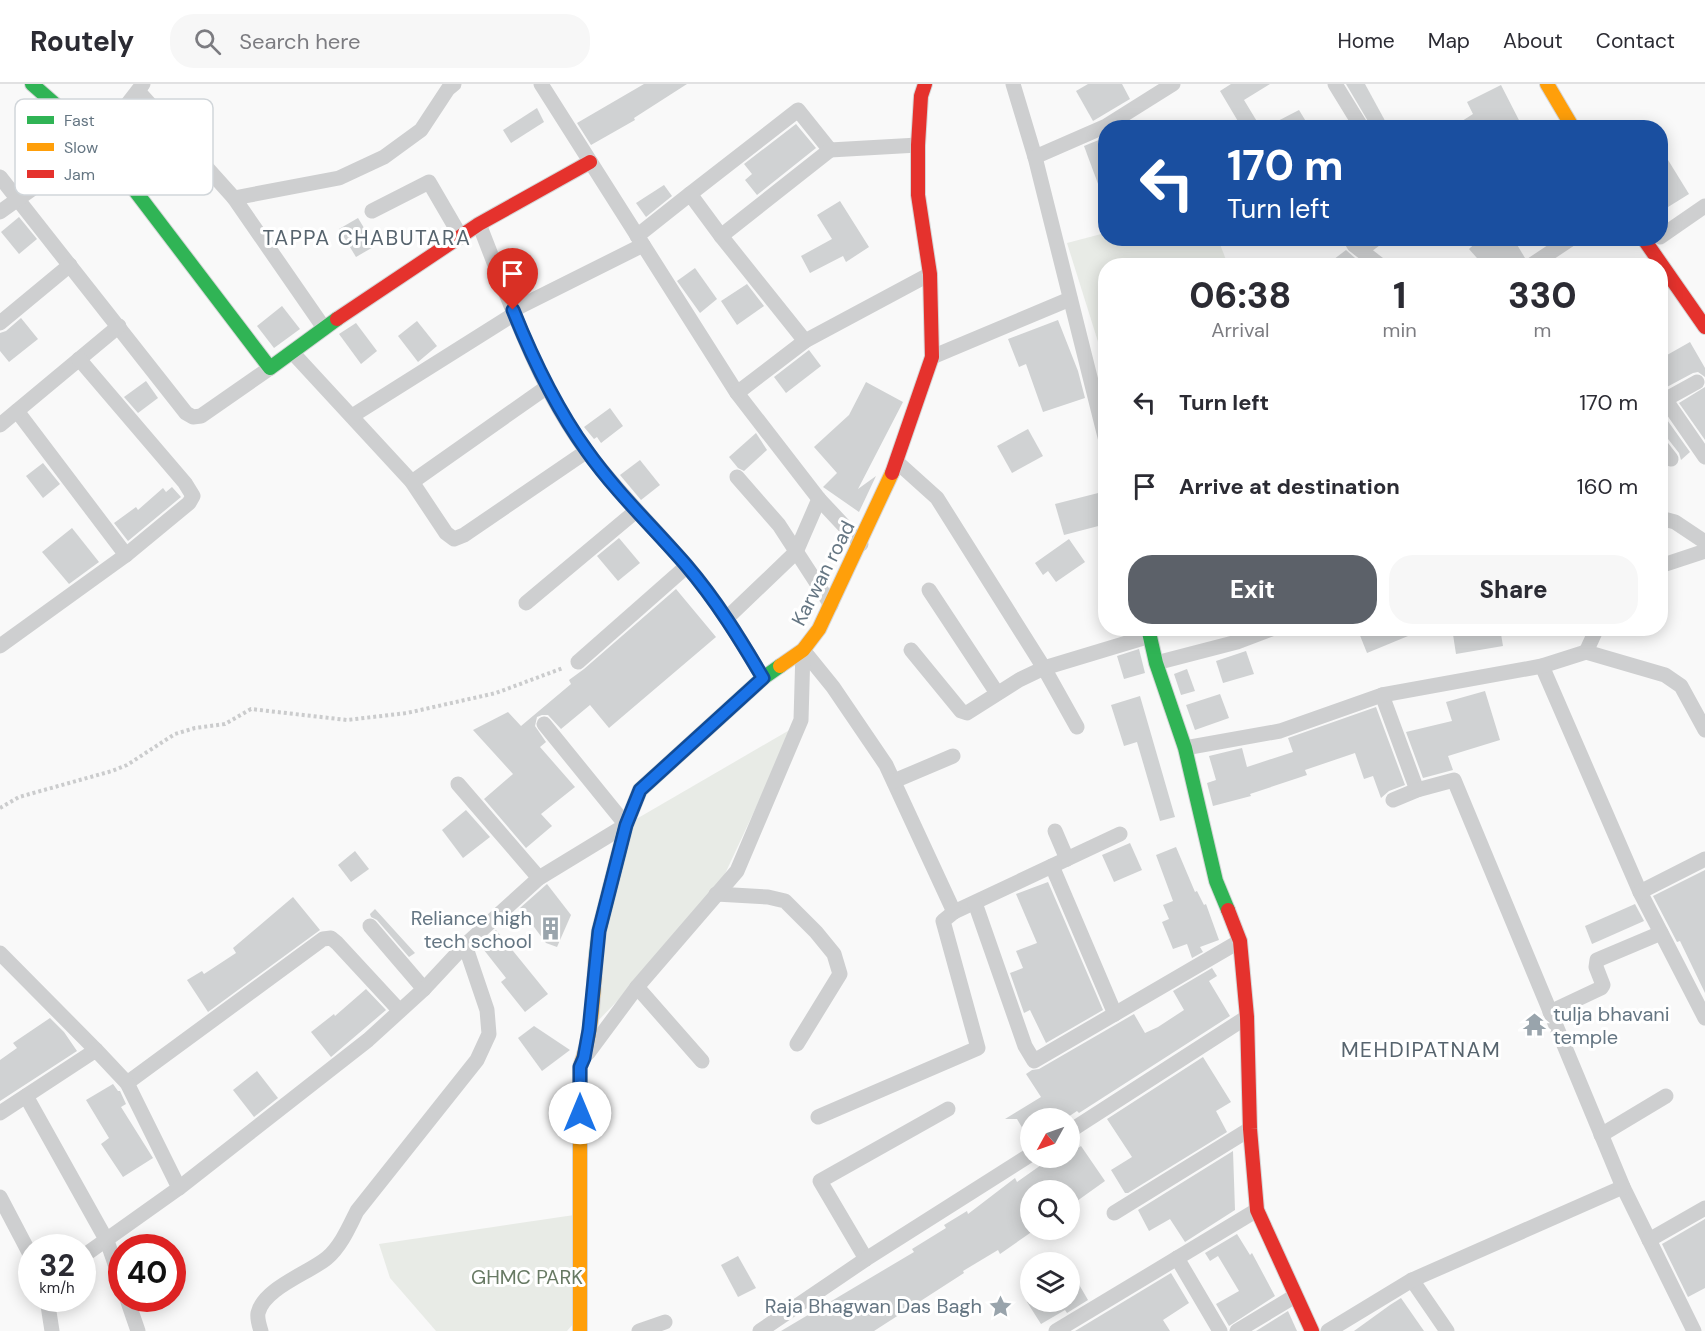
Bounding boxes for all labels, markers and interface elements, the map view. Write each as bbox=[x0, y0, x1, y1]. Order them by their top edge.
search box bbox=[170, 14, 590, 68]
text: Routely bbox=[30, 23, 134, 60]
icon: search bbox=[191, 25, 224, 58]
text: Search here bbox=[239, 27, 361, 56]
text: Home bbox=[1337, 27, 1395, 55]
text: Map bbox=[1428, 27, 1470, 55]
text: About bbox=[1503, 27, 1563, 55]
text: Contact bbox=[1596, 27, 1675, 55]
legend bbox=[15, 99, 213, 195]
text: Fast bbox=[64, 110, 95, 131]
text: Slow bbox=[64, 137, 98, 158]
text: 170 m bbox=[1227, 138, 1344, 193]
icon: left bbox=[1128, 144, 1206, 222]
text: Jam bbox=[64, 164, 95, 185]
text: Turn left bbox=[1227, 191, 1330, 226]
district label: TAPPA CHABUTARA bbox=[263, 224, 471, 252]
pin bbox=[487, 248, 538, 310]
icon: arrive bbox=[496, 257, 529, 290]
text: 06:38 bbox=[1189, 272, 1291, 319]
text: 1 bbox=[1393, 272, 1406, 319]
text: 330 bbox=[1508, 272, 1577, 319]
text: Arrival bbox=[1211, 317, 1269, 343]
text: min bbox=[1383, 317, 1417, 343]
text: m bbox=[1533, 317, 1551, 343]
icon: left bbox=[1128, 386, 1161, 419]
text: Turn left bbox=[1179, 388, 1269, 417]
text: 170 m bbox=[1579, 388, 1638, 417]
icon: arrive bbox=[1128, 470, 1161, 503]
text: Arrive at destination bbox=[1179, 472, 1400, 501]
text: 160 m bbox=[1577, 472, 1638, 501]
street label: Karwan road bbox=[785, 516, 861, 630]
button: Exit bbox=[1128, 555, 1377, 624]
button: Share bbox=[1389, 555, 1638, 624]
place label: Reliance high tech school bbox=[411, 905, 532, 954]
building icon: Reliance high tech school bbox=[537, 916, 563, 942]
place label: tulja bhavani temple bbox=[1553, 1001, 1670, 1050]
temple icon: tulja bhavani temple bbox=[1522, 1012, 1548, 1038]
district label: MEHDIPATNAM bbox=[1341, 1036, 1501, 1064]
position arrow bbox=[548, 1081, 612, 1145]
north arrow bbox=[1020, 1108, 1080, 1168]
map controls bbox=[1020, 1108, 1080, 1312]
button: search bbox=[1020, 1180, 1080, 1240]
speed limit sign: 40 bbox=[108, 1234, 186, 1312]
text: 32 bbox=[39, 1246, 75, 1285]
button: layers bbox=[1020, 1252, 1080, 1312]
park label: GHMC PARK bbox=[471, 1264, 583, 1290]
text: km/h bbox=[39, 1278, 75, 1298]
place label: Raja Bhagwan Das Bagh bbox=[765, 1293, 982, 1319]
place icon: Raja Bhagwan Das Bagh bbox=[987, 1293, 1013, 1319]

